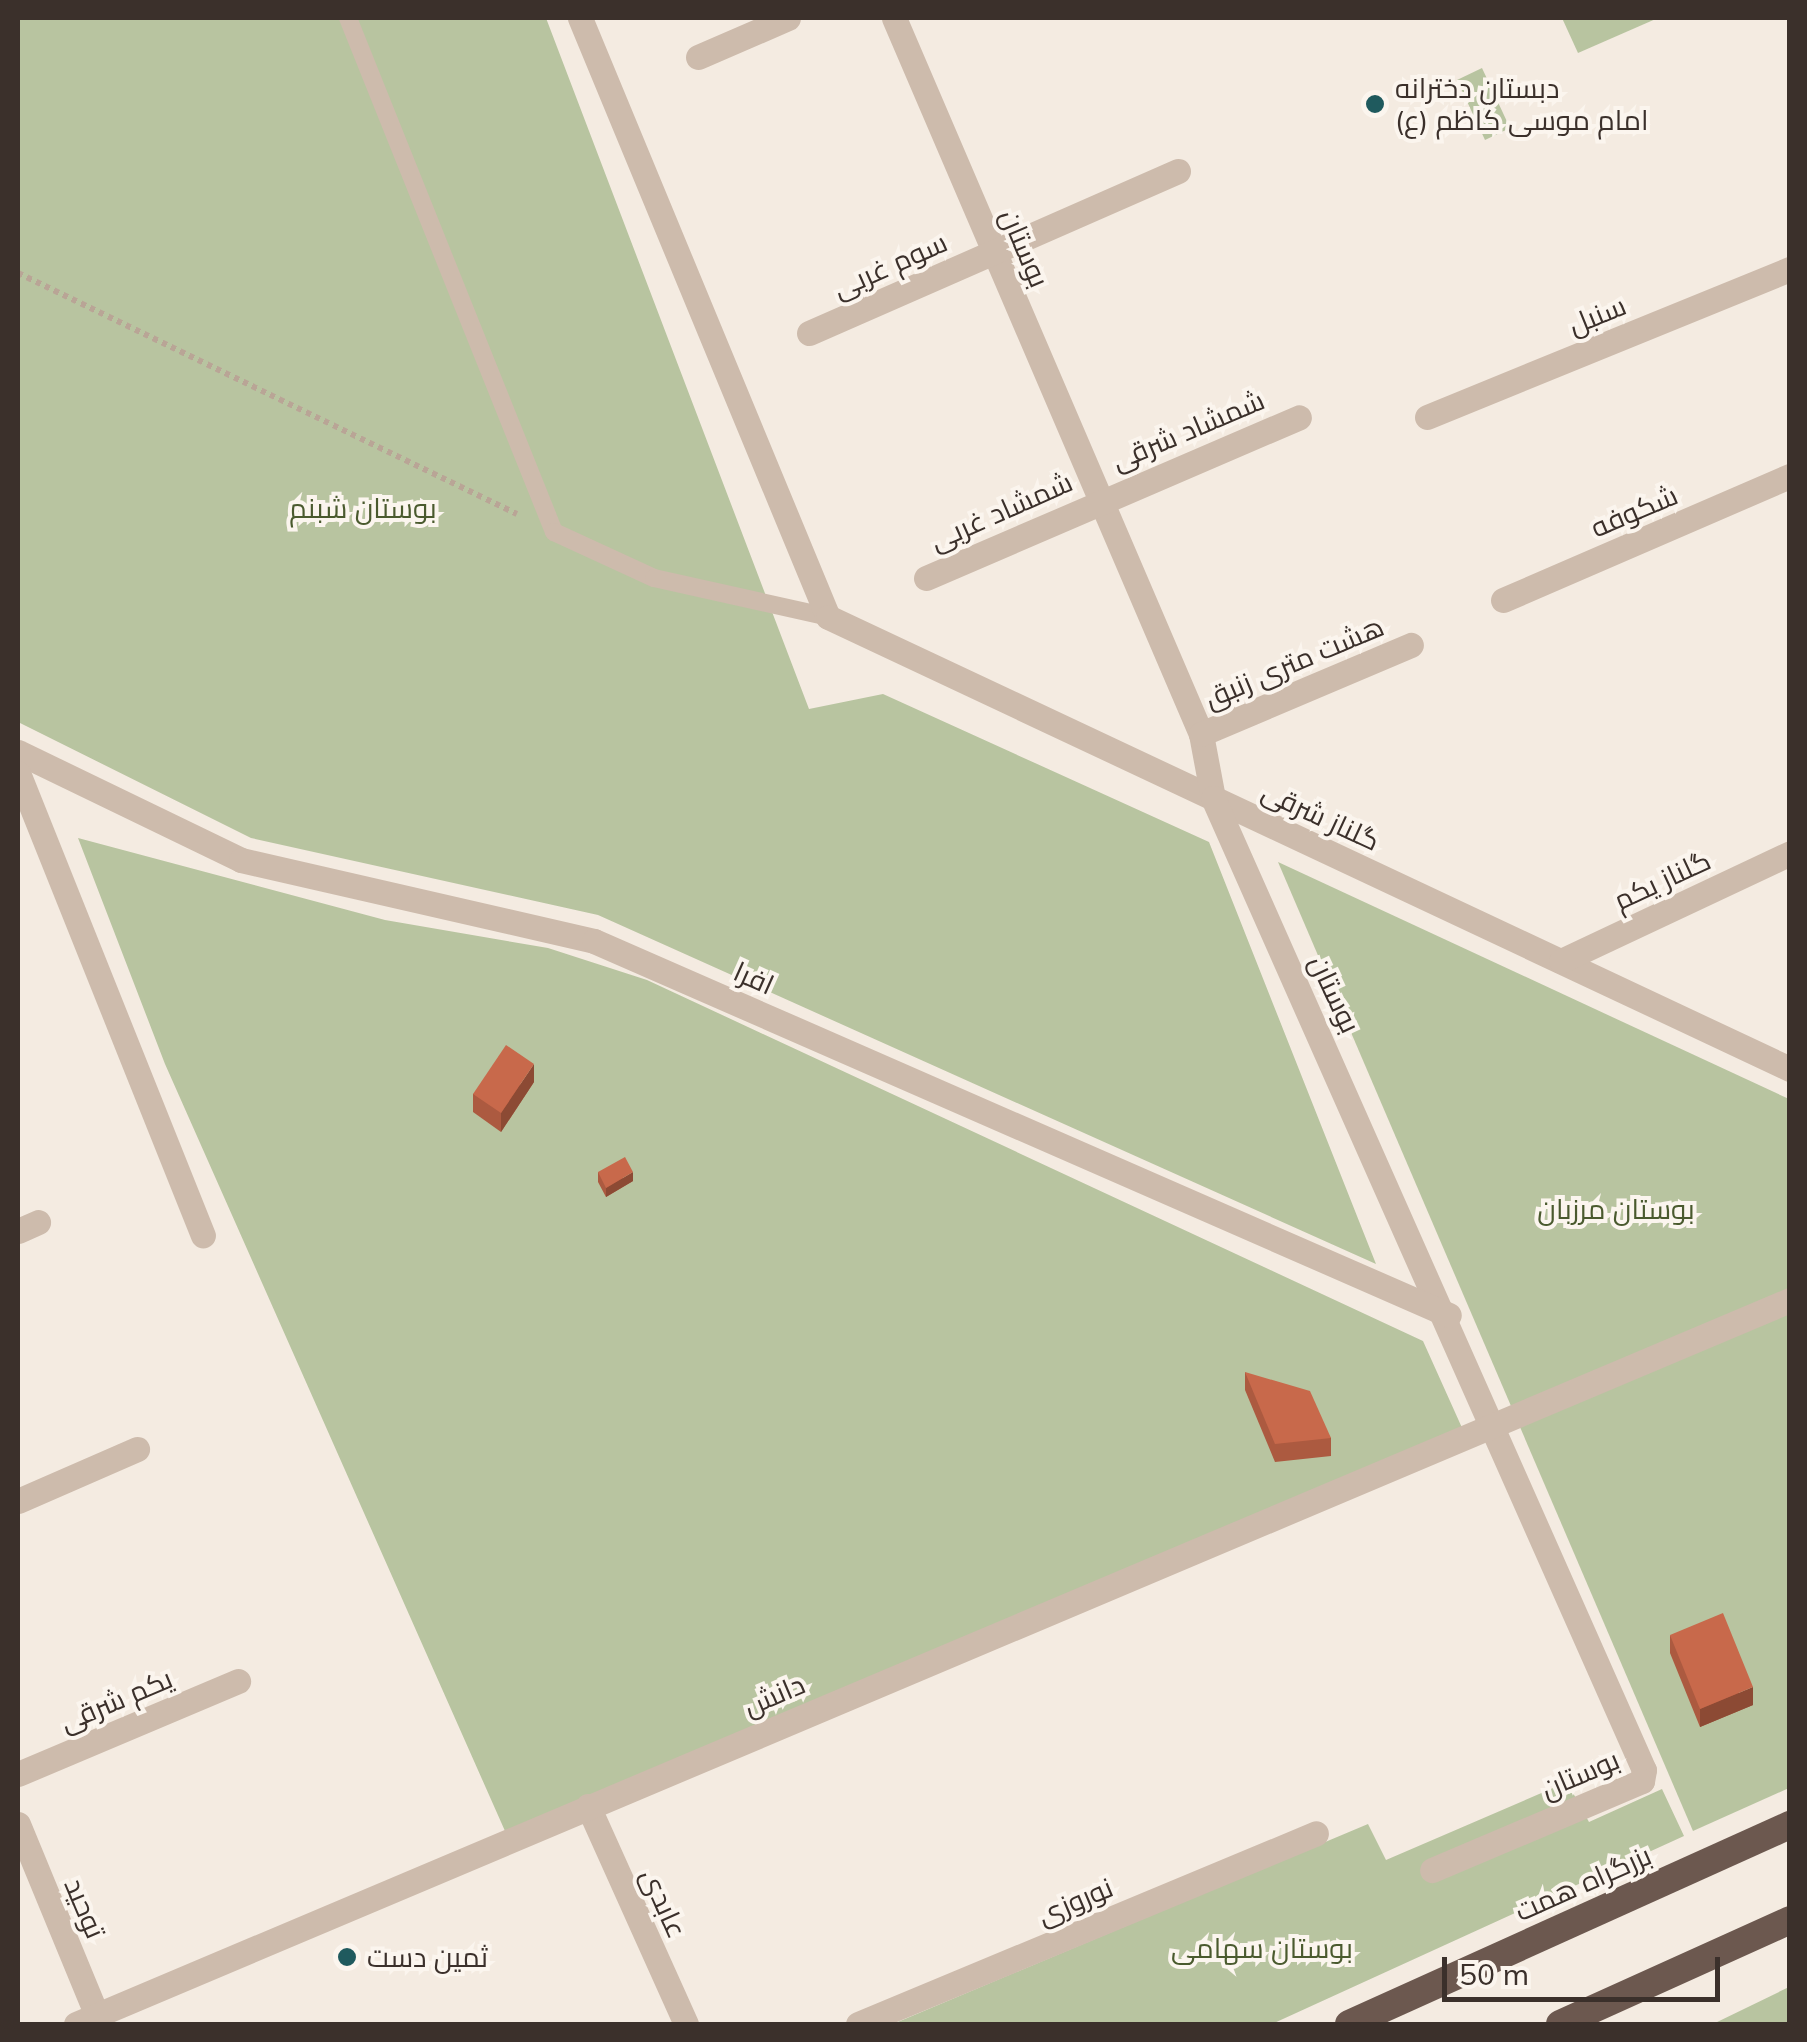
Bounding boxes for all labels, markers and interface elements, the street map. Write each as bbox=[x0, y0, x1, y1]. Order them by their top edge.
place label: دبستان دخترانه امام موسی کاظم (ع) bbox=[1395, 71, 1649, 137]
marker: دبستان دخترانه امام موسی کاظم (ع) bbox=[1364, 93, 1386, 115]
street label: بوستان bbox=[994, 204, 1056, 292]
street label: سوم غربی bbox=[828, 225, 952, 305]
street label: سنبل bbox=[1563, 288, 1631, 342]
street label: شمشاد شرقی bbox=[1107, 383, 1269, 477]
street label: شمشاد غربی bbox=[925, 465, 1077, 557]
street label: شکوفه bbox=[1586, 478, 1682, 544]
park label: بوستان شبنم bbox=[289, 491, 437, 525]
street label: هشت متری زنبق bbox=[1199, 609, 1389, 715]
street label: گلناز شرقی bbox=[1257, 774, 1385, 858]
street label: گلناز یکم bbox=[1608, 843, 1716, 917]
street label: بوستان bbox=[1302, 950, 1368, 1038]
street label: افرا bbox=[729, 954, 779, 1002]
park label: بوستان مرزبان bbox=[1537, 1192, 1695, 1226]
street label: یکم شرقی bbox=[55, 1661, 177, 1739]
street label: دانش bbox=[738, 1667, 810, 1723]
street label: بوستان bbox=[1536, 1743, 1624, 1805]
street label: بزرگراه همت bbox=[1510, 1838, 1656, 1928]
street label: عابدی bbox=[634, 1863, 694, 1943]
street label: نوروزی bbox=[1032, 1870, 1118, 1932]
street label: توحید bbox=[57, 1873, 113, 1943]
park label: بوستان سهامی bbox=[1171, 1931, 1353, 1965]
scale bar bbox=[1447, 1937, 1724, 1999]
place label: ثمین دست bbox=[367, 1940, 488, 1974]
marker: ثمین دست bbox=[336, 1946, 358, 1968]
text: 50 m bbox=[1459, 1955, 1529, 1993]

